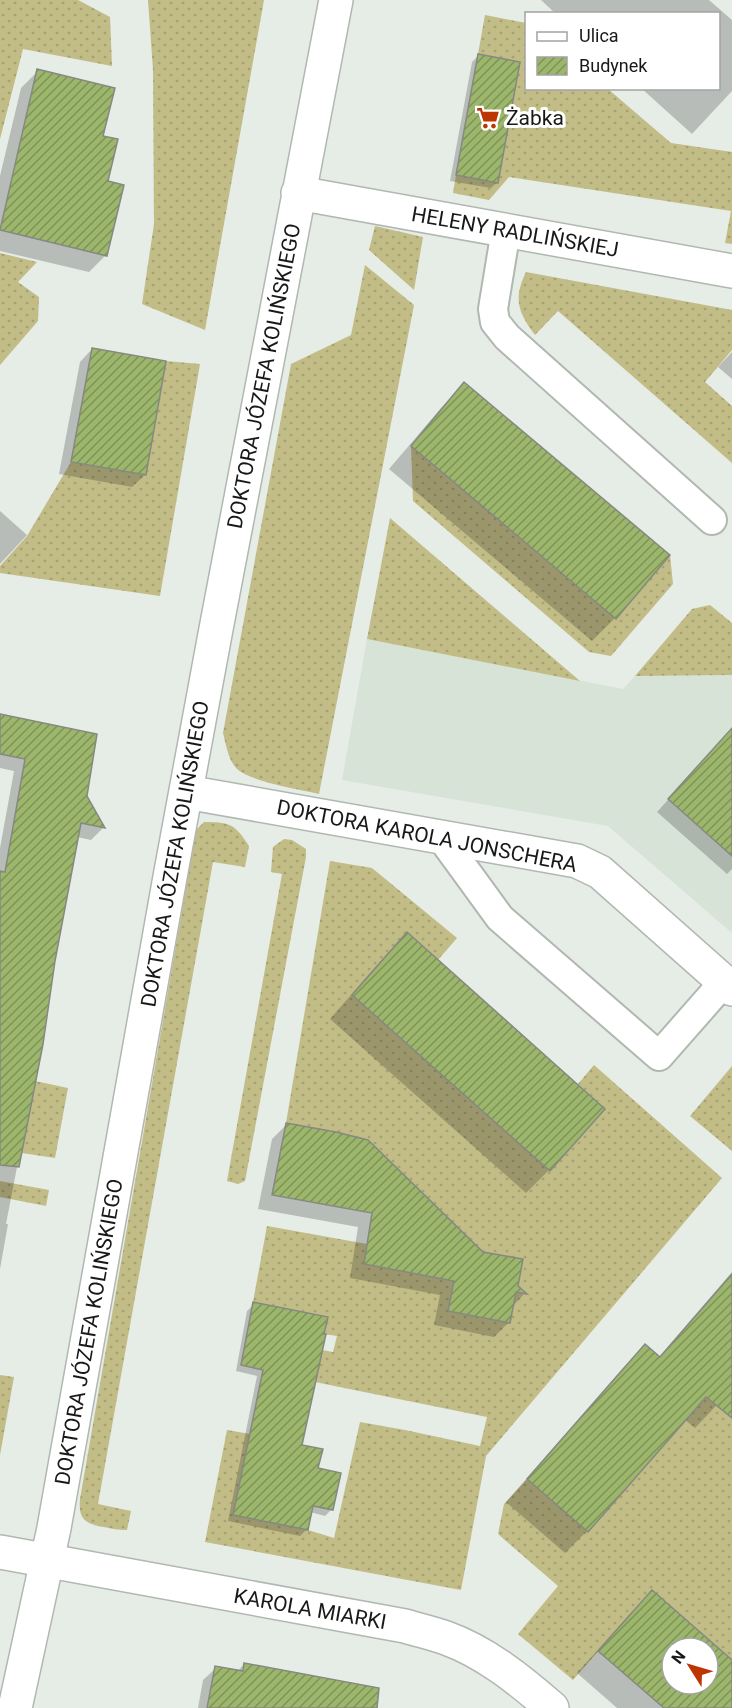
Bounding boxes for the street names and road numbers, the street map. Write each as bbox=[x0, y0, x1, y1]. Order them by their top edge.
street label: HELENY RADLIŃSKIEJ bbox=[410, 202, 620, 262]
street label: DOKTORA JÓZEFA KOLIŃSKIEGO bbox=[223, 221, 305, 531]
street label: DOKTORA JÓZEFA KOLIŃSKIEGO bbox=[136, 699, 214, 1009]
street label: DOKTORA KAROLA JONSCHERA bbox=[275, 795, 579, 877]
street label: DOKTORA JÓZEFA KOLIŃSKIEGO bbox=[50, 1177, 128, 1487]
street label: KAROLA MIARKI bbox=[232, 1584, 388, 1634]

